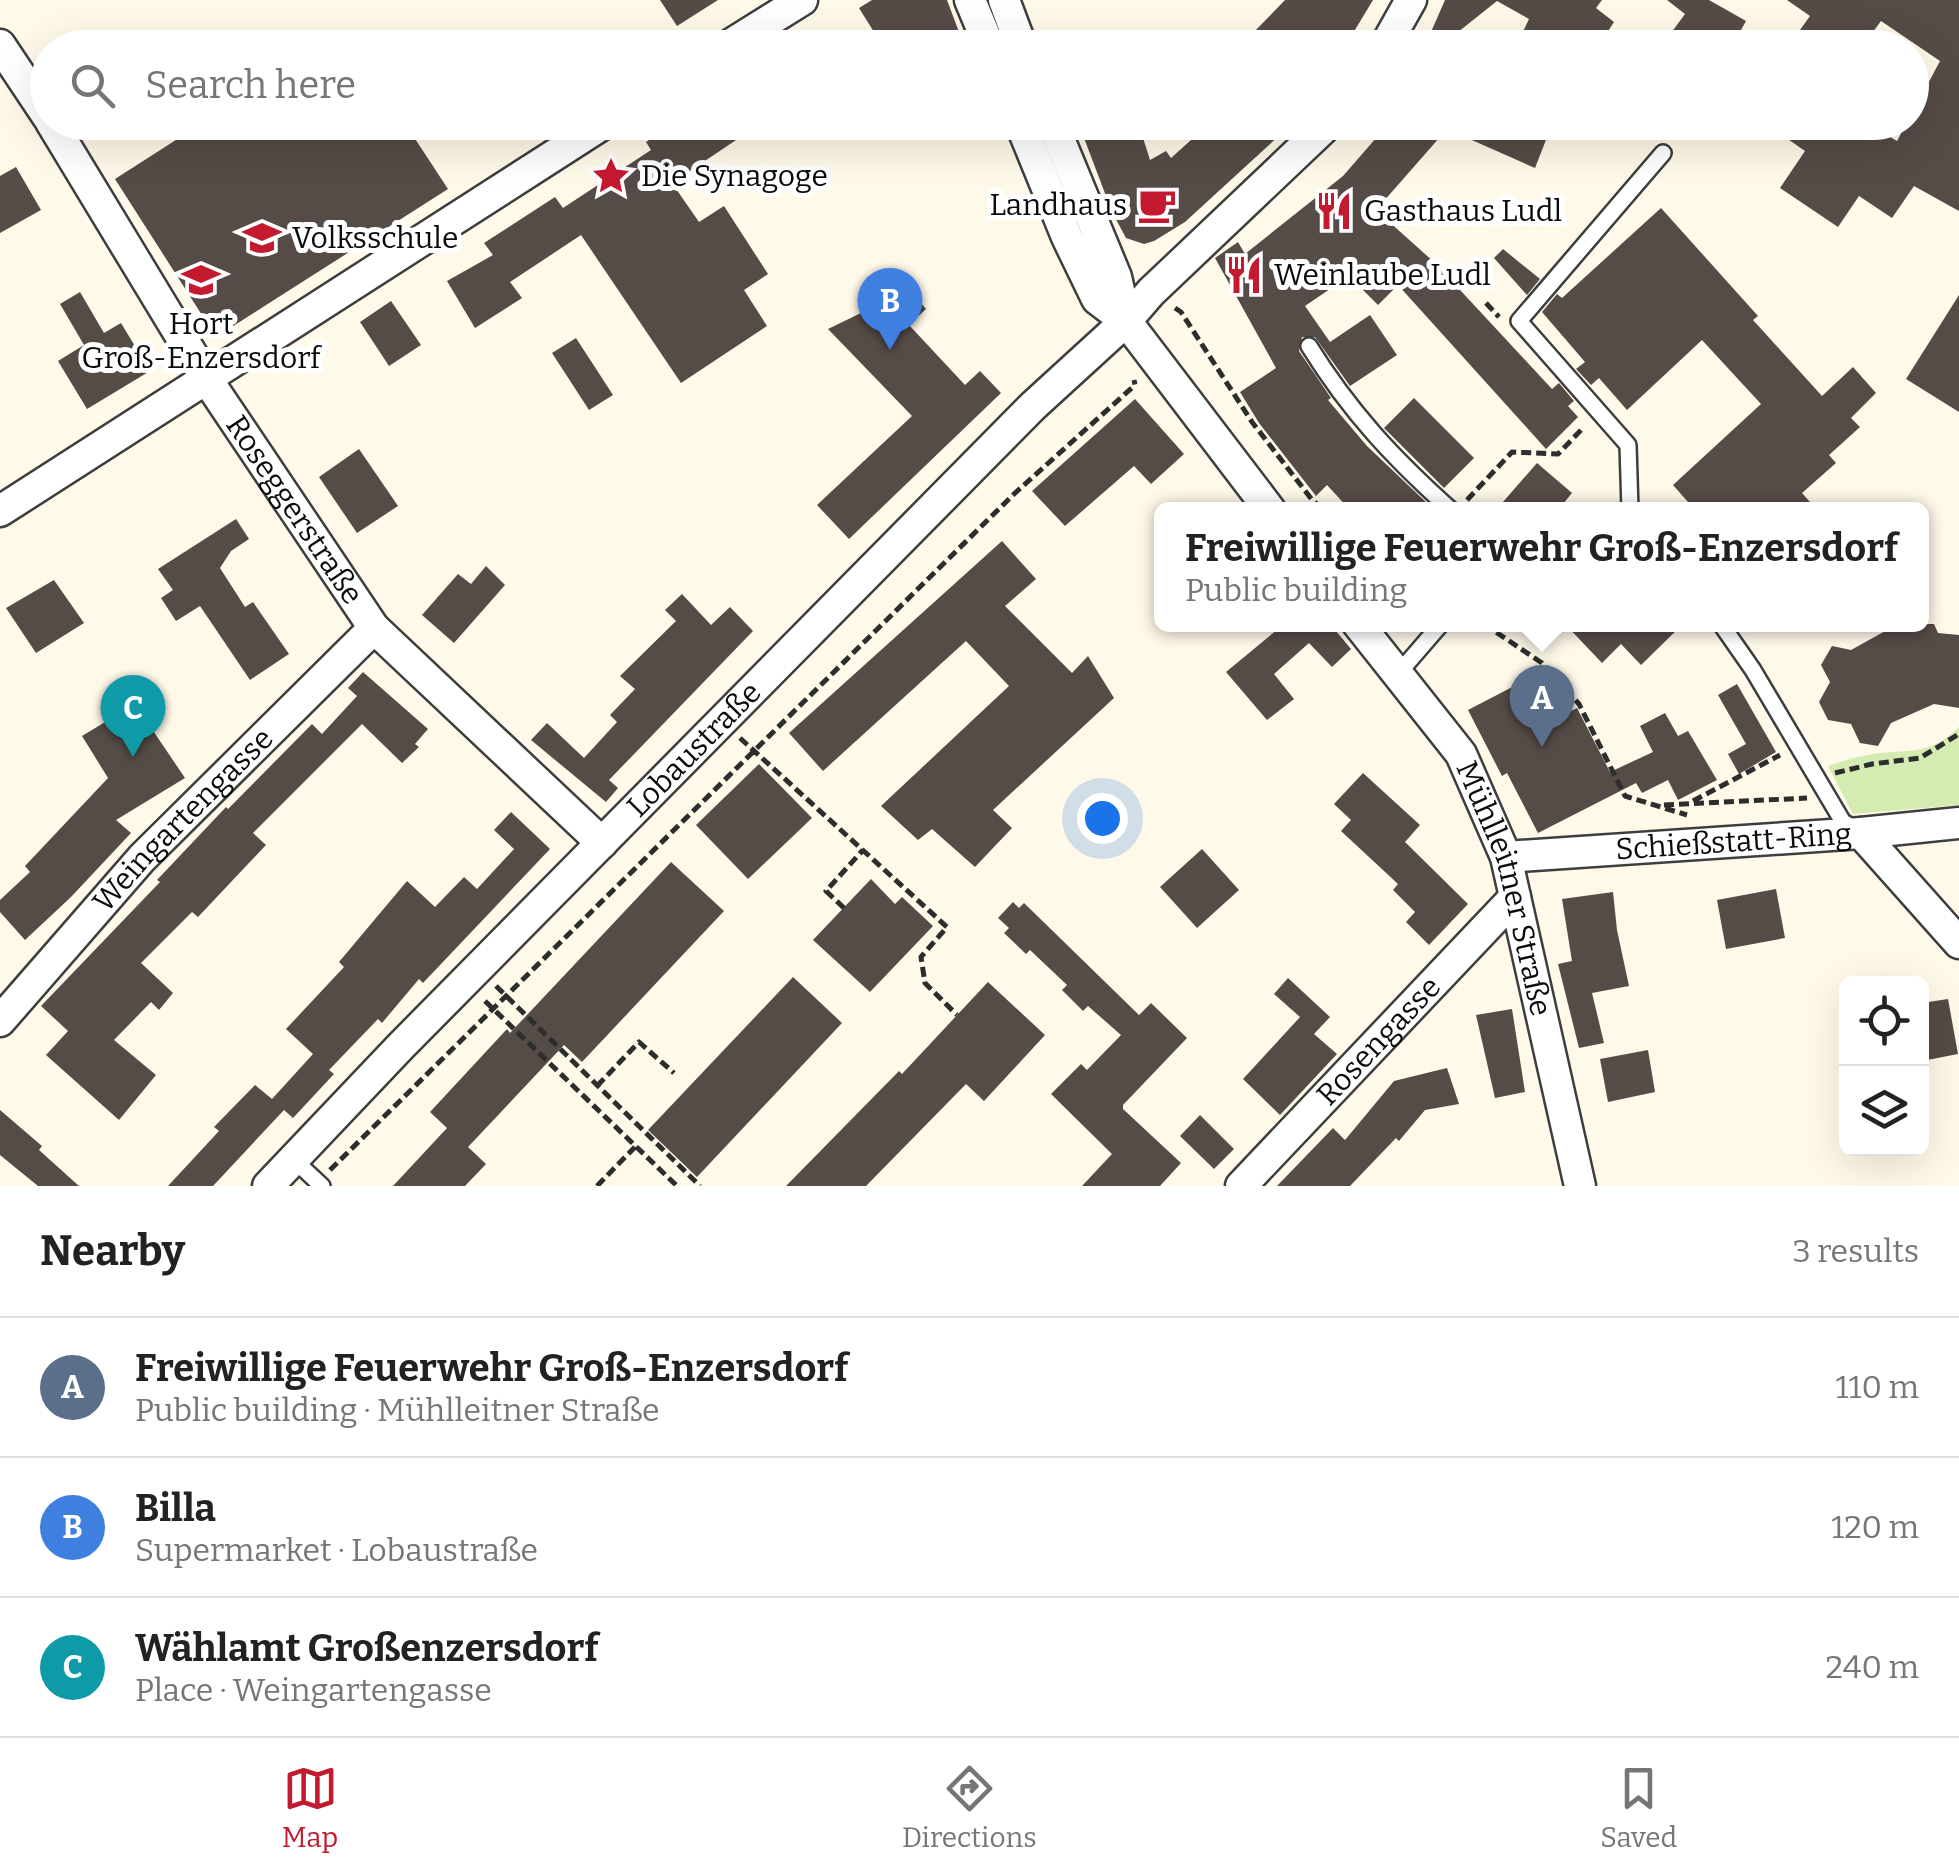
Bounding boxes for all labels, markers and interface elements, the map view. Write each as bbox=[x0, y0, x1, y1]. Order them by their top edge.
search box bbox=[30, 30, 1929, 140]
icon: search bbox=[65, 58, 120, 113]
text: Search here bbox=[145, 62, 356, 108]
place icon: Die Synagoge bbox=[590, 155, 632, 197]
place label: Die Synagoge bbox=[641, 158, 828, 194]
cafe icon: Landhaus bbox=[1136, 184, 1178, 226]
place label: Landhaus bbox=[990, 187, 1127, 223]
restaurant icon: Gasthaus Ludl bbox=[1313, 190, 1355, 232]
place label: Gasthaus Ludl bbox=[1364, 193, 1562, 229]
school or university icon: Volksschule bbox=[241, 217, 283, 259]
place label: Volksschule bbox=[292, 220, 458, 256]
restaurant icon: Weinlaube Ludl bbox=[1223, 254, 1265, 296]
place label: Weinlaube Ludl bbox=[1274, 257, 1491, 293]
school or university icon: Hort Groß-Enzersdorf bbox=[180, 259, 222, 301]
pin: B bbox=[858, 268, 922, 350]
place label: Hort Groß-Enzersdorf bbox=[82, 306, 323, 376]
street label: Roseggerstraße bbox=[218, 409, 371, 611]
popup bbox=[1154, 502, 1929, 632]
text: Freiwillige Feuerwehr Groß-Enzersdorf bbox=[1185, 525, 1898, 571]
text: Public building bbox=[1185, 571, 1407, 609]
pin: A bbox=[1510, 664, 1574, 747]
pin: C bbox=[100, 674, 166, 757]
street label: Lobaustraße bbox=[619, 674, 768, 824]
street label: Weingartengasse bbox=[85, 720, 281, 919]
street label: Mühlleitner Straße bbox=[1448, 756, 1559, 1019]
your location bbox=[1077, 793, 1128, 844]
street label: Schießstatt-Ring bbox=[1614, 816, 1853, 868]
street label: Rosengasse bbox=[1309, 969, 1448, 1113]
map controls bbox=[1839, 976, 1929, 1156]
button: locate bbox=[1839, 976, 1929, 1066]
button: layers bbox=[1839, 1066, 1929, 1156]
text: Nearby bbox=[40, 1226, 185, 1276]
text: 3 results bbox=[1793, 1232, 1919, 1270]
text: Freiwillige Feuerwehr Groß-Enzersdorf bbox=[135, 1345, 848, 1391]
text: A bbox=[61, 1368, 84, 1406]
text: 110 m bbox=[1836, 1368, 1919, 1406]
text: Public building · Mühlleitner Straße bbox=[135, 1391, 660, 1429]
text: Billa bbox=[135, 1485, 216, 1531]
text: B bbox=[62, 1508, 83, 1546]
text: 120 m bbox=[1831, 1508, 1919, 1546]
text: Supermarket · Lobaustraße bbox=[135, 1531, 538, 1569]
text: Wählamt Großenzersdorf bbox=[135, 1625, 598, 1671]
text: C bbox=[62, 1648, 83, 1686]
text: 240 m bbox=[1825, 1648, 1919, 1686]
text: Place · Weingartengasse bbox=[135, 1671, 492, 1709]
tab: Map bbox=[282, 1761, 338, 1854]
tab: Directions bbox=[902, 1761, 1037, 1854]
tab: Saved bbox=[1600, 1761, 1677, 1854]

